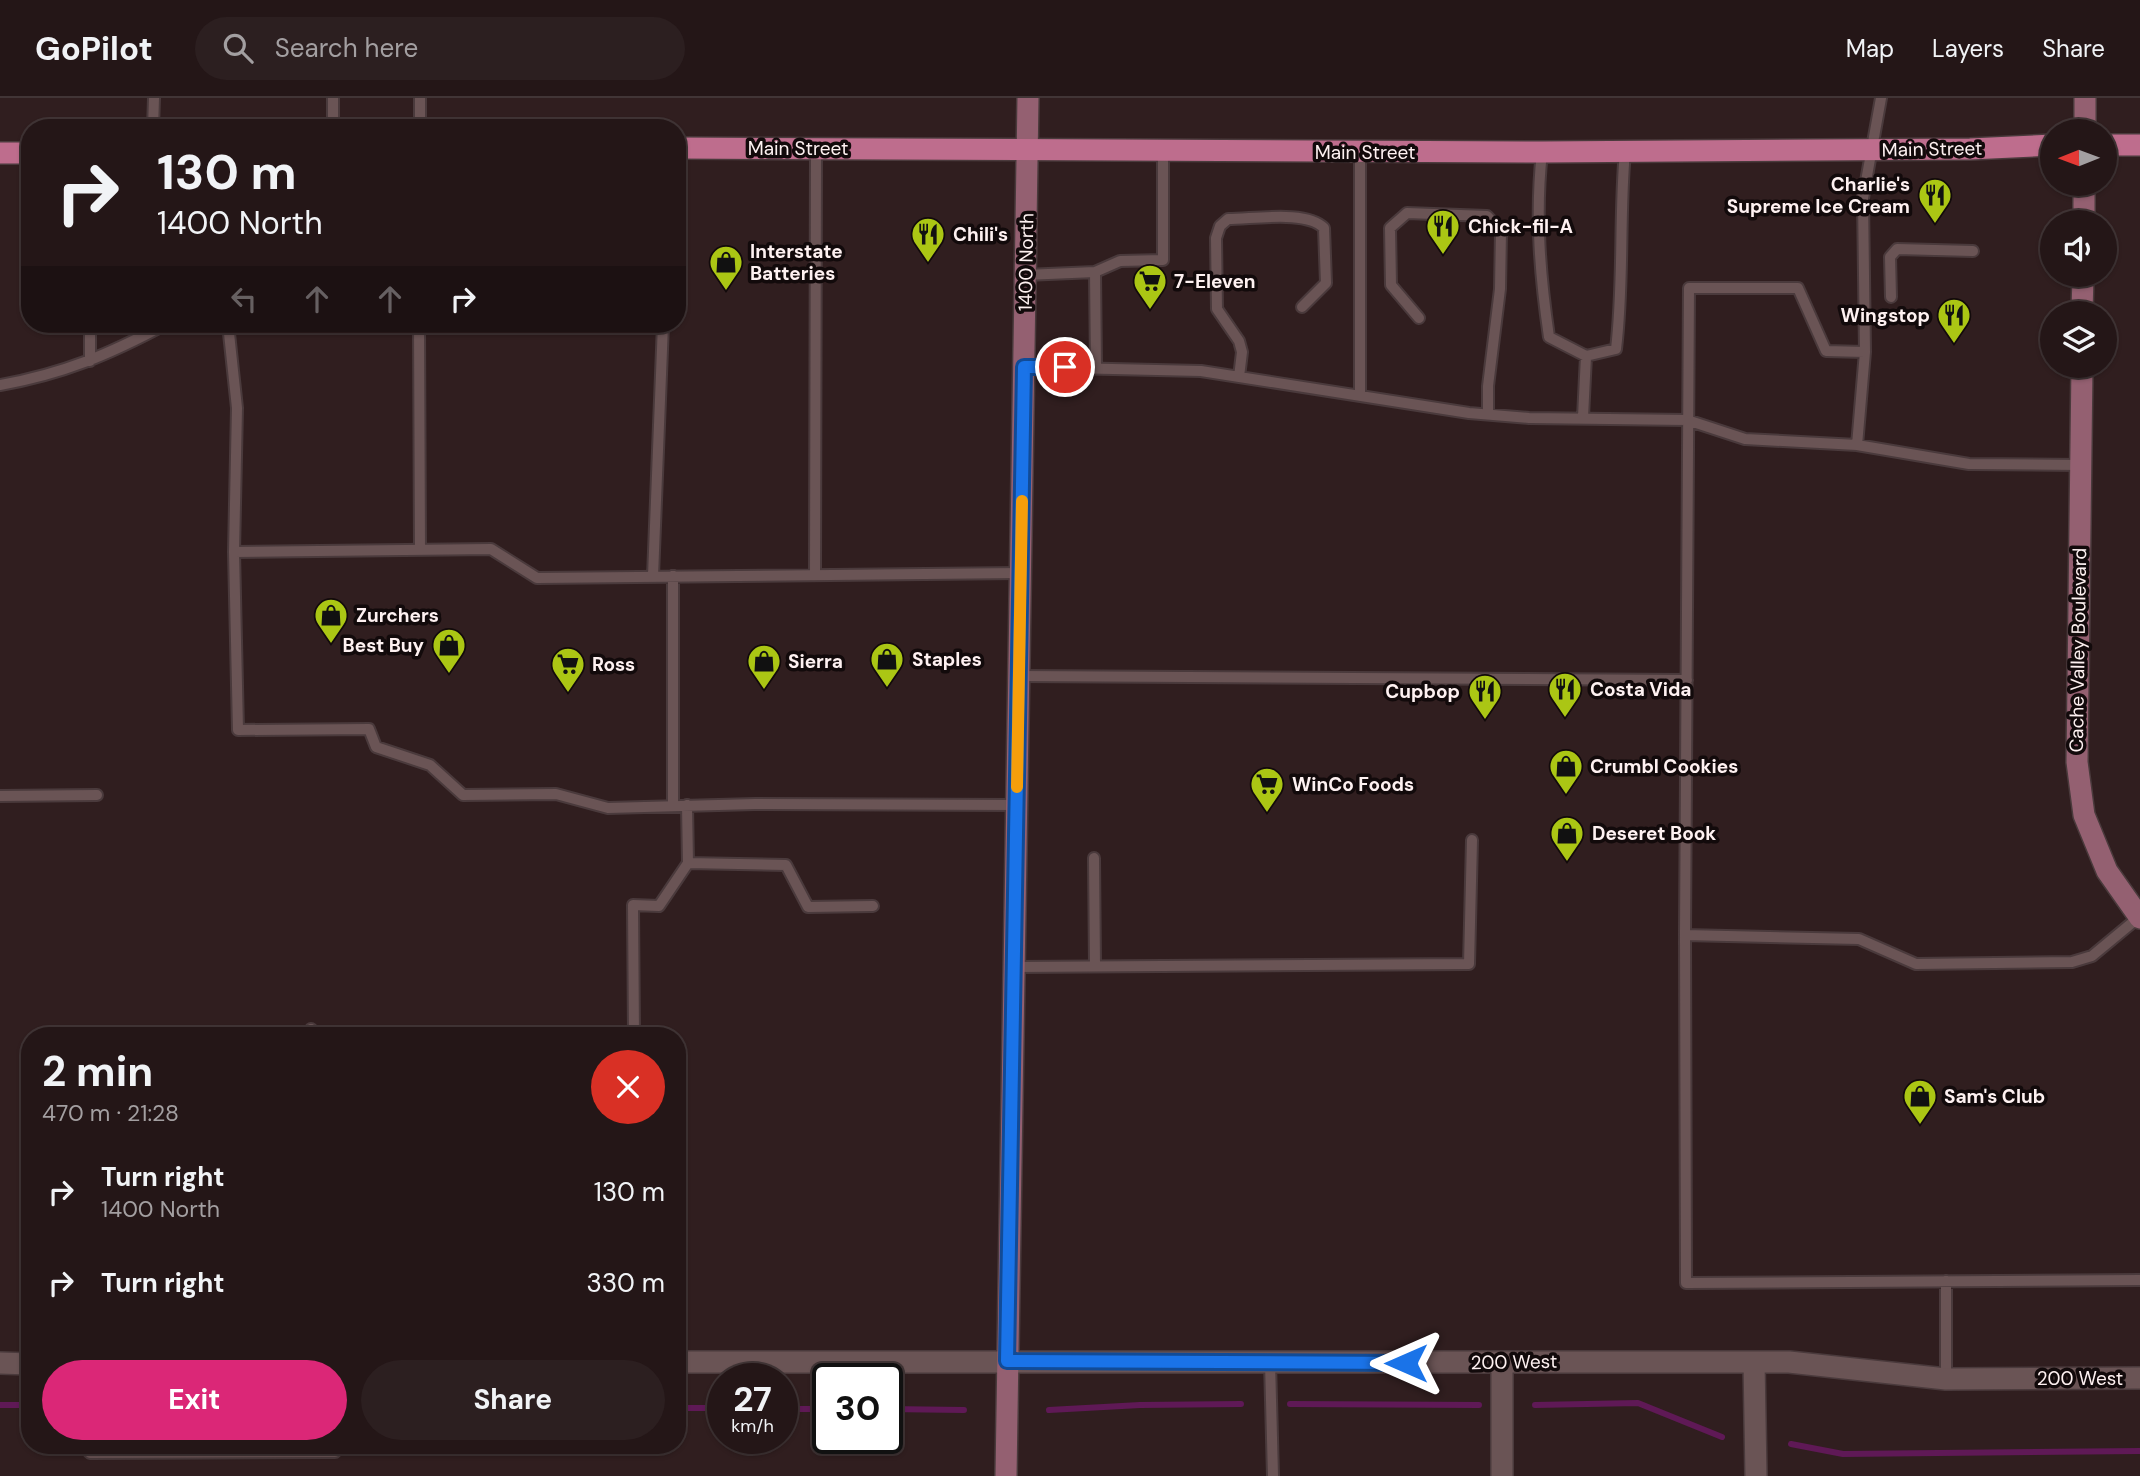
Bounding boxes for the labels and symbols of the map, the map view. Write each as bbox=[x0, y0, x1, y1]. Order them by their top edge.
north arrow bbox=[2040, 119, 2118, 196]
street label: Main Street bbox=[748, 136, 848, 161]
street label: Main Street bbox=[1881, 136, 1983, 162]
street label: Main Street bbox=[1315, 140, 1415, 165]
place label: Charlie's Supreme Ice Cream bbox=[1727, 172, 1910, 219]
restaurant icon: Charlie's Supreme Ice Cream bbox=[1916, 176, 1954, 225]
restaurant icon: Chick-fil-A bbox=[1424, 207, 1462, 256]
street label: 1400 North bbox=[1013, 213, 1039, 311]
place label: Chick-fil-A bbox=[1468, 214, 1573, 239]
restaurant icon: Chili's bbox=[909, 215, 947, 264]
place label: Chili's bbox=[953, 222, 1008, 247]
place label: Interstate Batteries bbox=[750, 239, 843, 286]
shop icon: Interstate Batteries bbox=[707, 243, 745, 292]
supermarket icon: 7-Eleven bbox=[1131, 262, 1169, 311]
place label: 7-Eleven bbox=[1174, 269, 1256, 294]
restaurant icon: Wingstop bbox=[1935, 296, 1973, 345]
place label: Wingstop bbox=[1841, 303, 1930, 328]
pin bbox=[1035, 337, 1095, 397]
street label: Cache Valley Boulevard bbox=[2064, 547, 2092, 753]
shop icon: Zurchers bbox=[312, 596, 350, 645]
place label: Zurchers bbox=[356, 603, 439, 628]
shop icon: Best Buy bbox=[430, 626, 468, 675]
place label: Best Buy bbox=[343, 633, 425, 658]
shop icon: Staples bbox=[868, 640, 906, 689]
shop icon: Sierra bbox=[745, 642, 783, 691]
supermarket icon: Ross bbox=[549, 645, 587, 694]
place label: Staples bbox=[912, 647, 982, 672]
place label: Sierra bbox=[788, 649, 843, 674]
place label: Ross bbox=[592, 652, 635, 677]
restaurant icon: Costa Vida bbox=[1546, 670, 1584, 719]
restaurant icon: Cupbop bbox=[1466, 672, 1504, 721]
place label: Costa Vida bbox=[1590, 677, 1691, 702]
place label: Cupbop bbox=[1385, 679, 1460, 704]
shop icon: Crumbl Cookies bbox=[1547, 747, 1585, 796]
place label: Crumbl Cookies bbox=[1590, 754, 1738, 779]
supermarket icon: WinCo Foods bbox=[1248, 765, 1286, 814]
place label: WinCo Foods bbox=[1292, 772, 1414, 797]
shop icon: Deseret Book bbox=[1548, 814, 1586, 863]
place label: Deseret Book bbox=[1592, 821, 1716, 846]
shop icon: Sam's Club bbox=[1901, 1077, 1939, 1126]
place label: Sam's Club bbox=[1944, 1084, 2045, 1109]
position arrow bbox=[1369, 1326, 1443, 1400]
street label: 200 West bbox=[1470, 1349, 1558, 1375]
speed limit sign: 30 bbox=[812, 1363, 903, 1454]
street label: 200 West bbox=[2037, 1366, 2123, 1391]

